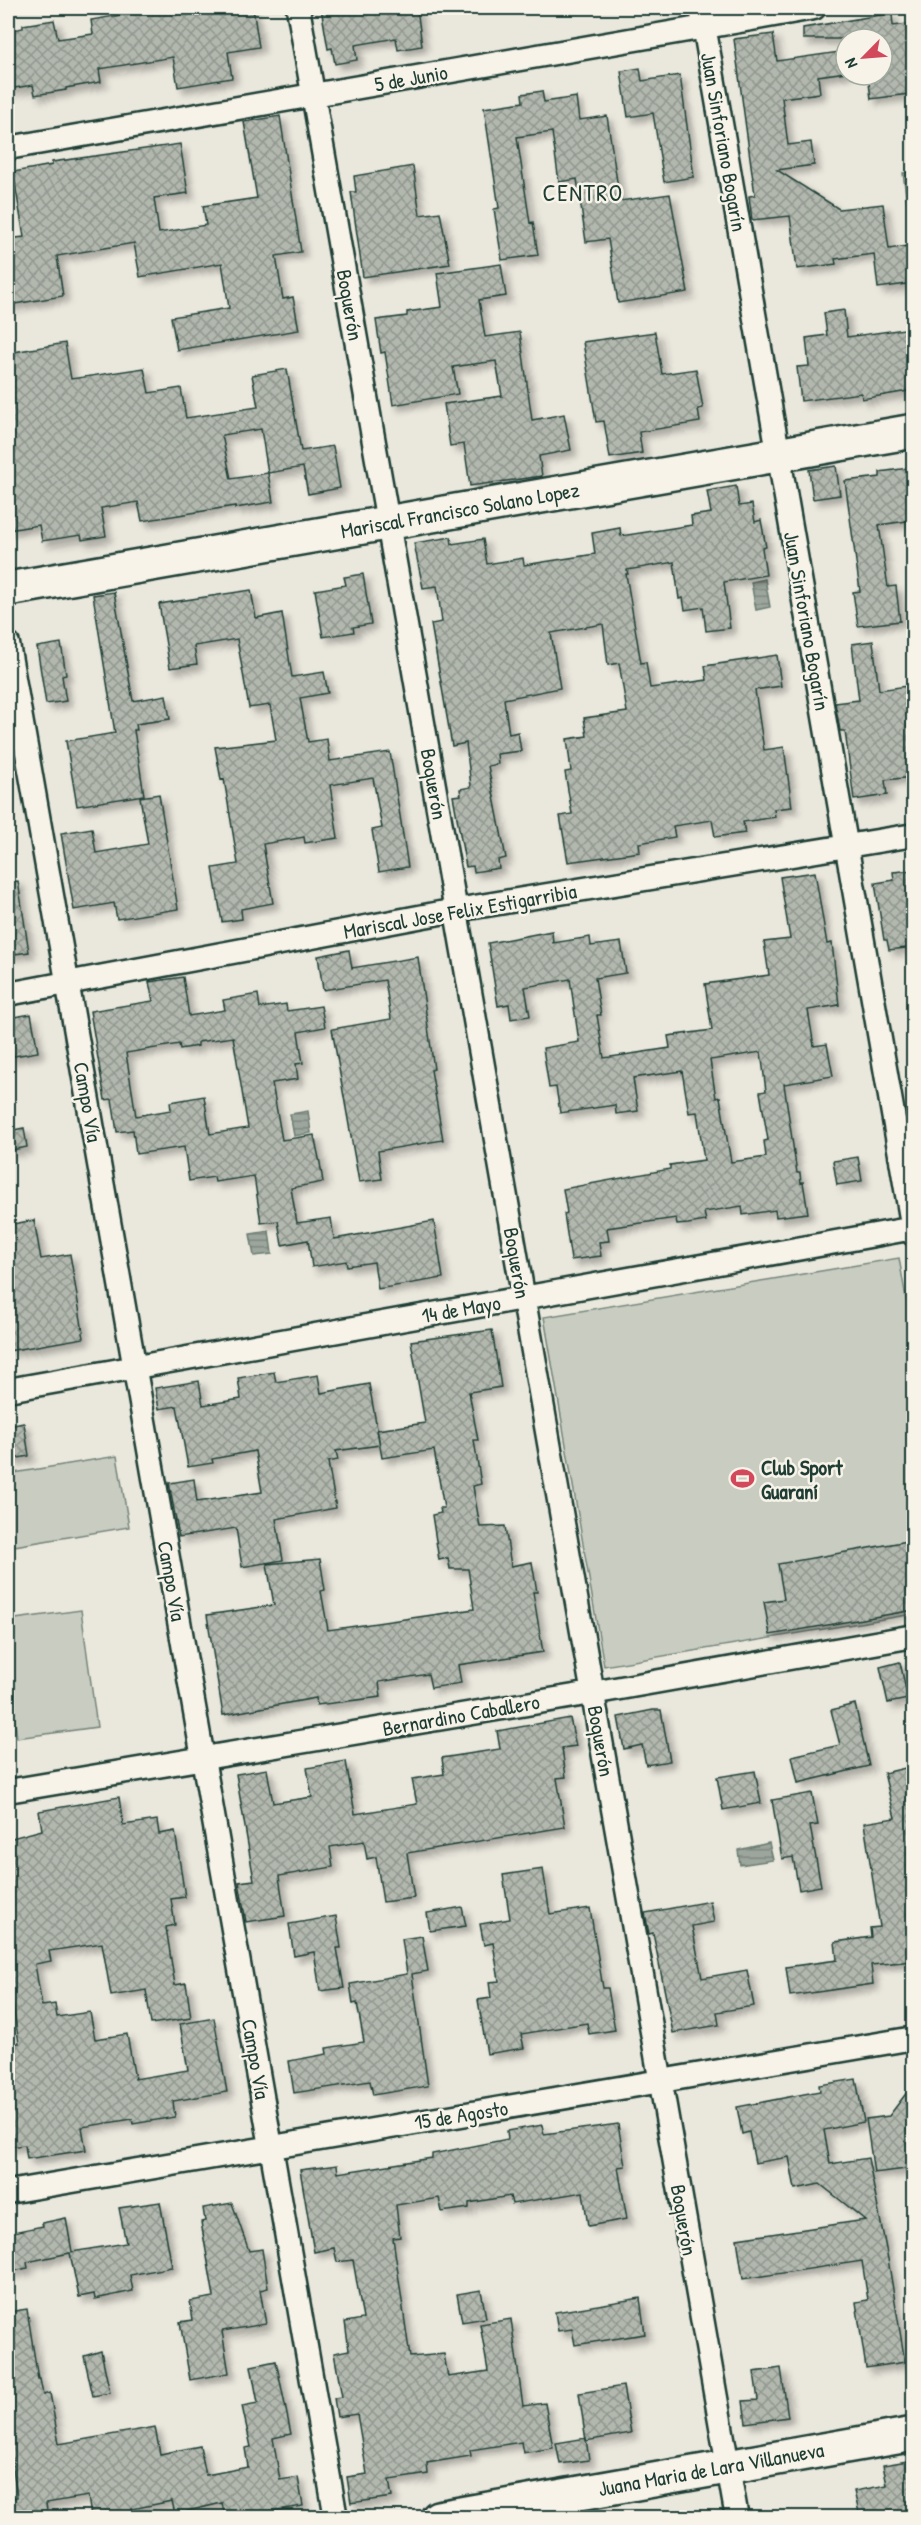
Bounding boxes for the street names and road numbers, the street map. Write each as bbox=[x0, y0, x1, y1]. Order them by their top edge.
street label: Juan Sinforiano Bogarín bbox=[694, 50, 754, 234]
street label: 5 de Junio bbox=[372, 57, 450, 99]
street label: Boquerón bbox=[330, 267, 370, 343]
street label: Mariscal Francisco Solano Lopez bbox=[338, 475, 582, 545]
street label: Juan Sinforiano Bogarín bbox=[777, 529, 837, 713]
street label: Boquerón bbox=[414, 746, 454, 822]
street label: Mariscal Jose Felix Estigarribia bbox=[341, 876, 579, 946]
street label: Campo Vía bbox=[67, 1060, 109, 1144]
street label: Boquerón bbox=[497, 1225, 537, 1301]
street label: 14 de Mayo bbox=[419, 1288, 503, 1330]
street label: Campo Vía bbox=[151, 1539, 193, 1623]
street label: Bernardino Caballero bbox=[380, 1687, 542, 1743]
street label: Boquerón bbox=[581, 1703, 621, 1779]
street label: Campo Vía bbox=[235, 2017, 277, 2101]
street label: 15 de Agosto bbox=[412, 2093, 510, 2137]
street label: Boquerón bbox=[664, 2182, 704, 2258]
street label: Juana Maria de Lara Villanueva bbox=[596, 2435, 826, 2503]

